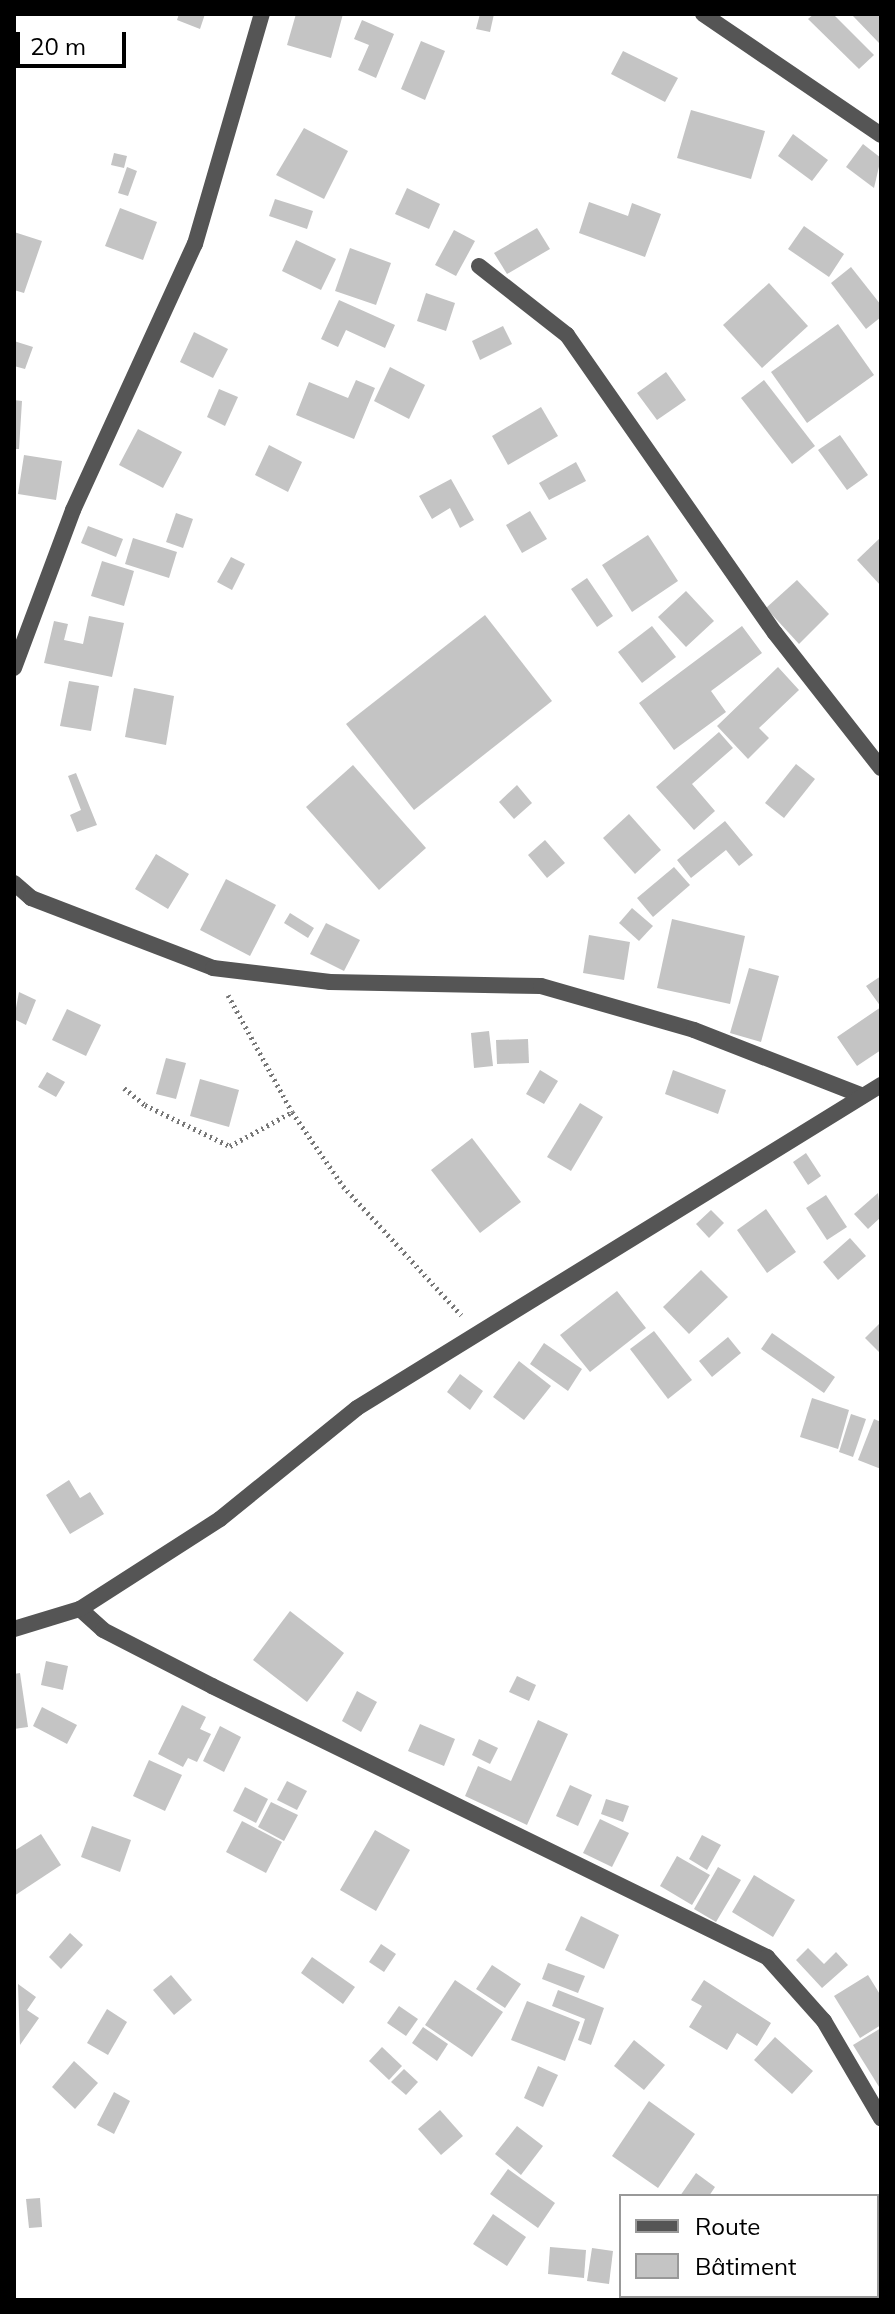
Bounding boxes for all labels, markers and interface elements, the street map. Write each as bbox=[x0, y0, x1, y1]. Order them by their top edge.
scale bar bbox=[20, 16, 130, 66]
text: 20 m bbox=[30, 31, 86, 61]
legend bbox=[619, 2194, 879, 2298]
text: Route bbox=[695, 2211, 760, 2241]
text: Bâtiment bbox=[695, 2251, 796, 2281]

